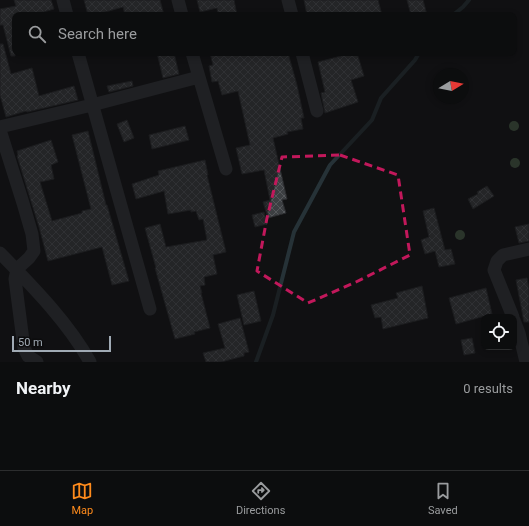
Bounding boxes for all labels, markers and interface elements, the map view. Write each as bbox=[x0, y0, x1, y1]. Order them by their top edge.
search box bbox=[12, 12, 517, 56]
icon: search bbox=[26, 23, 48, 45]
text: Search here bbox=[58, 25, 137, 43]
north arrow bbox=[433, 68, 469, 104]
map controls bbox=[481, 314, 517, 350]
button: locate bbox=[481, 314, 517, 350]
scale bar bbox=[12, 334, 111, 353]
text: 50 m bbox=[18, 336, 43, 349]
text: Nearby bbox=[16, 378, 71, 398]
text: 0 results bbox=[463, 381, 513, 396]
tab: Map bbox=[71, 480, 93, 517]
tab: Directions bbox=[236, 480, 285, 517]
tab: Saved bbox=[428, 480, 458, 517]

